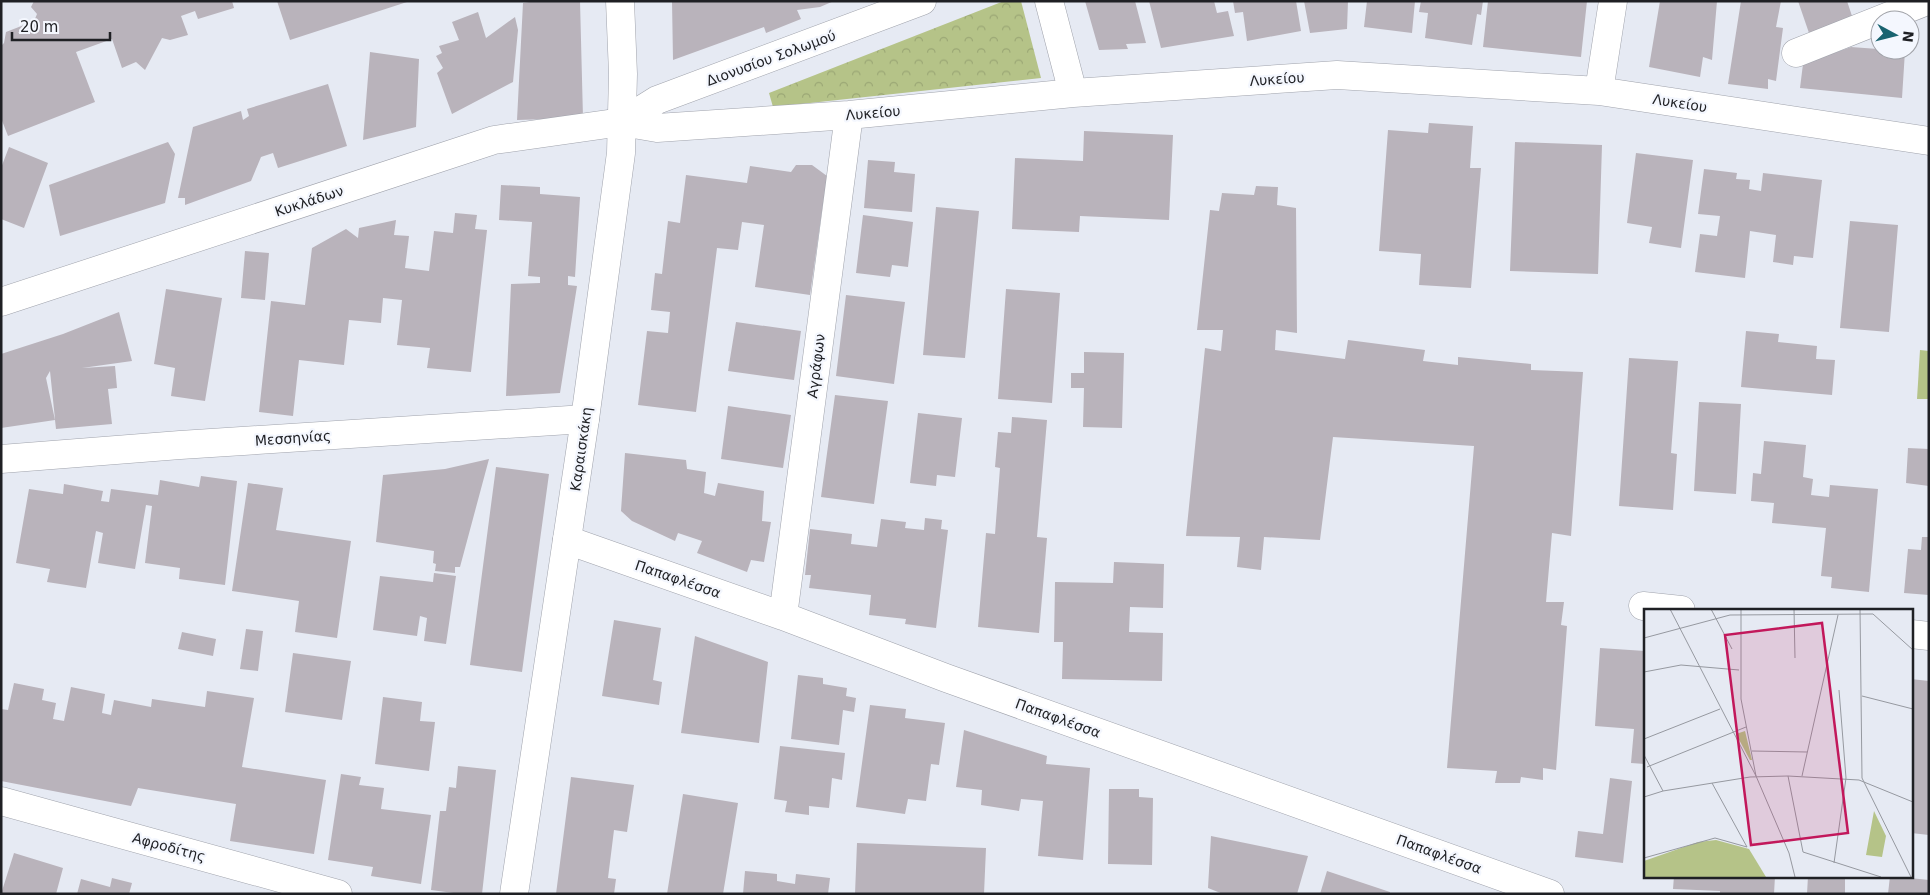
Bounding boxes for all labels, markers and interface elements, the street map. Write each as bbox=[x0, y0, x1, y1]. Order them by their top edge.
scale bar bbox=[12, 10, 110, 42]
north arrow bbox=[1870, 10, 1920, 60]
text: 20 m bbox=[20, 18, 58, 36]
street label: Διονυσίου Σολωμού bbox=[704, 27, 838, 89]
text: N bbox=[1899, 30, 1917, 43]
street label: Λυκείου bbox=[1249, 69, 1305, 89]
street label: Λυκείου bbox=[1652, 91, 1708, 115]
street label: Λυκείου bbox=[845, 103, 901, 123]
street label: Κυκλάδων bbox=[273, 182, 345, 220]
street label: Αγράφων bbox=[804, 333, 828, 399]
street label: Καραισκάκη bbox=[567, 406, 595, 492]
street label: Μεσσηνίας bbox=[254, 427, 332, 449]
street label: Παπαφλέσσα bbox=[633, 557, 723, 601]
inset map bbox=[1644, 609, 1912, 878]
street label: Παπαφλέσσα bbox=[1013, 695, 1103, 741]
street label: Αφροδίτης bbox=[131, 830, 207, 864]
street label: Παπαφλέσσα bbox=[1394, 831, 1484, 877]

